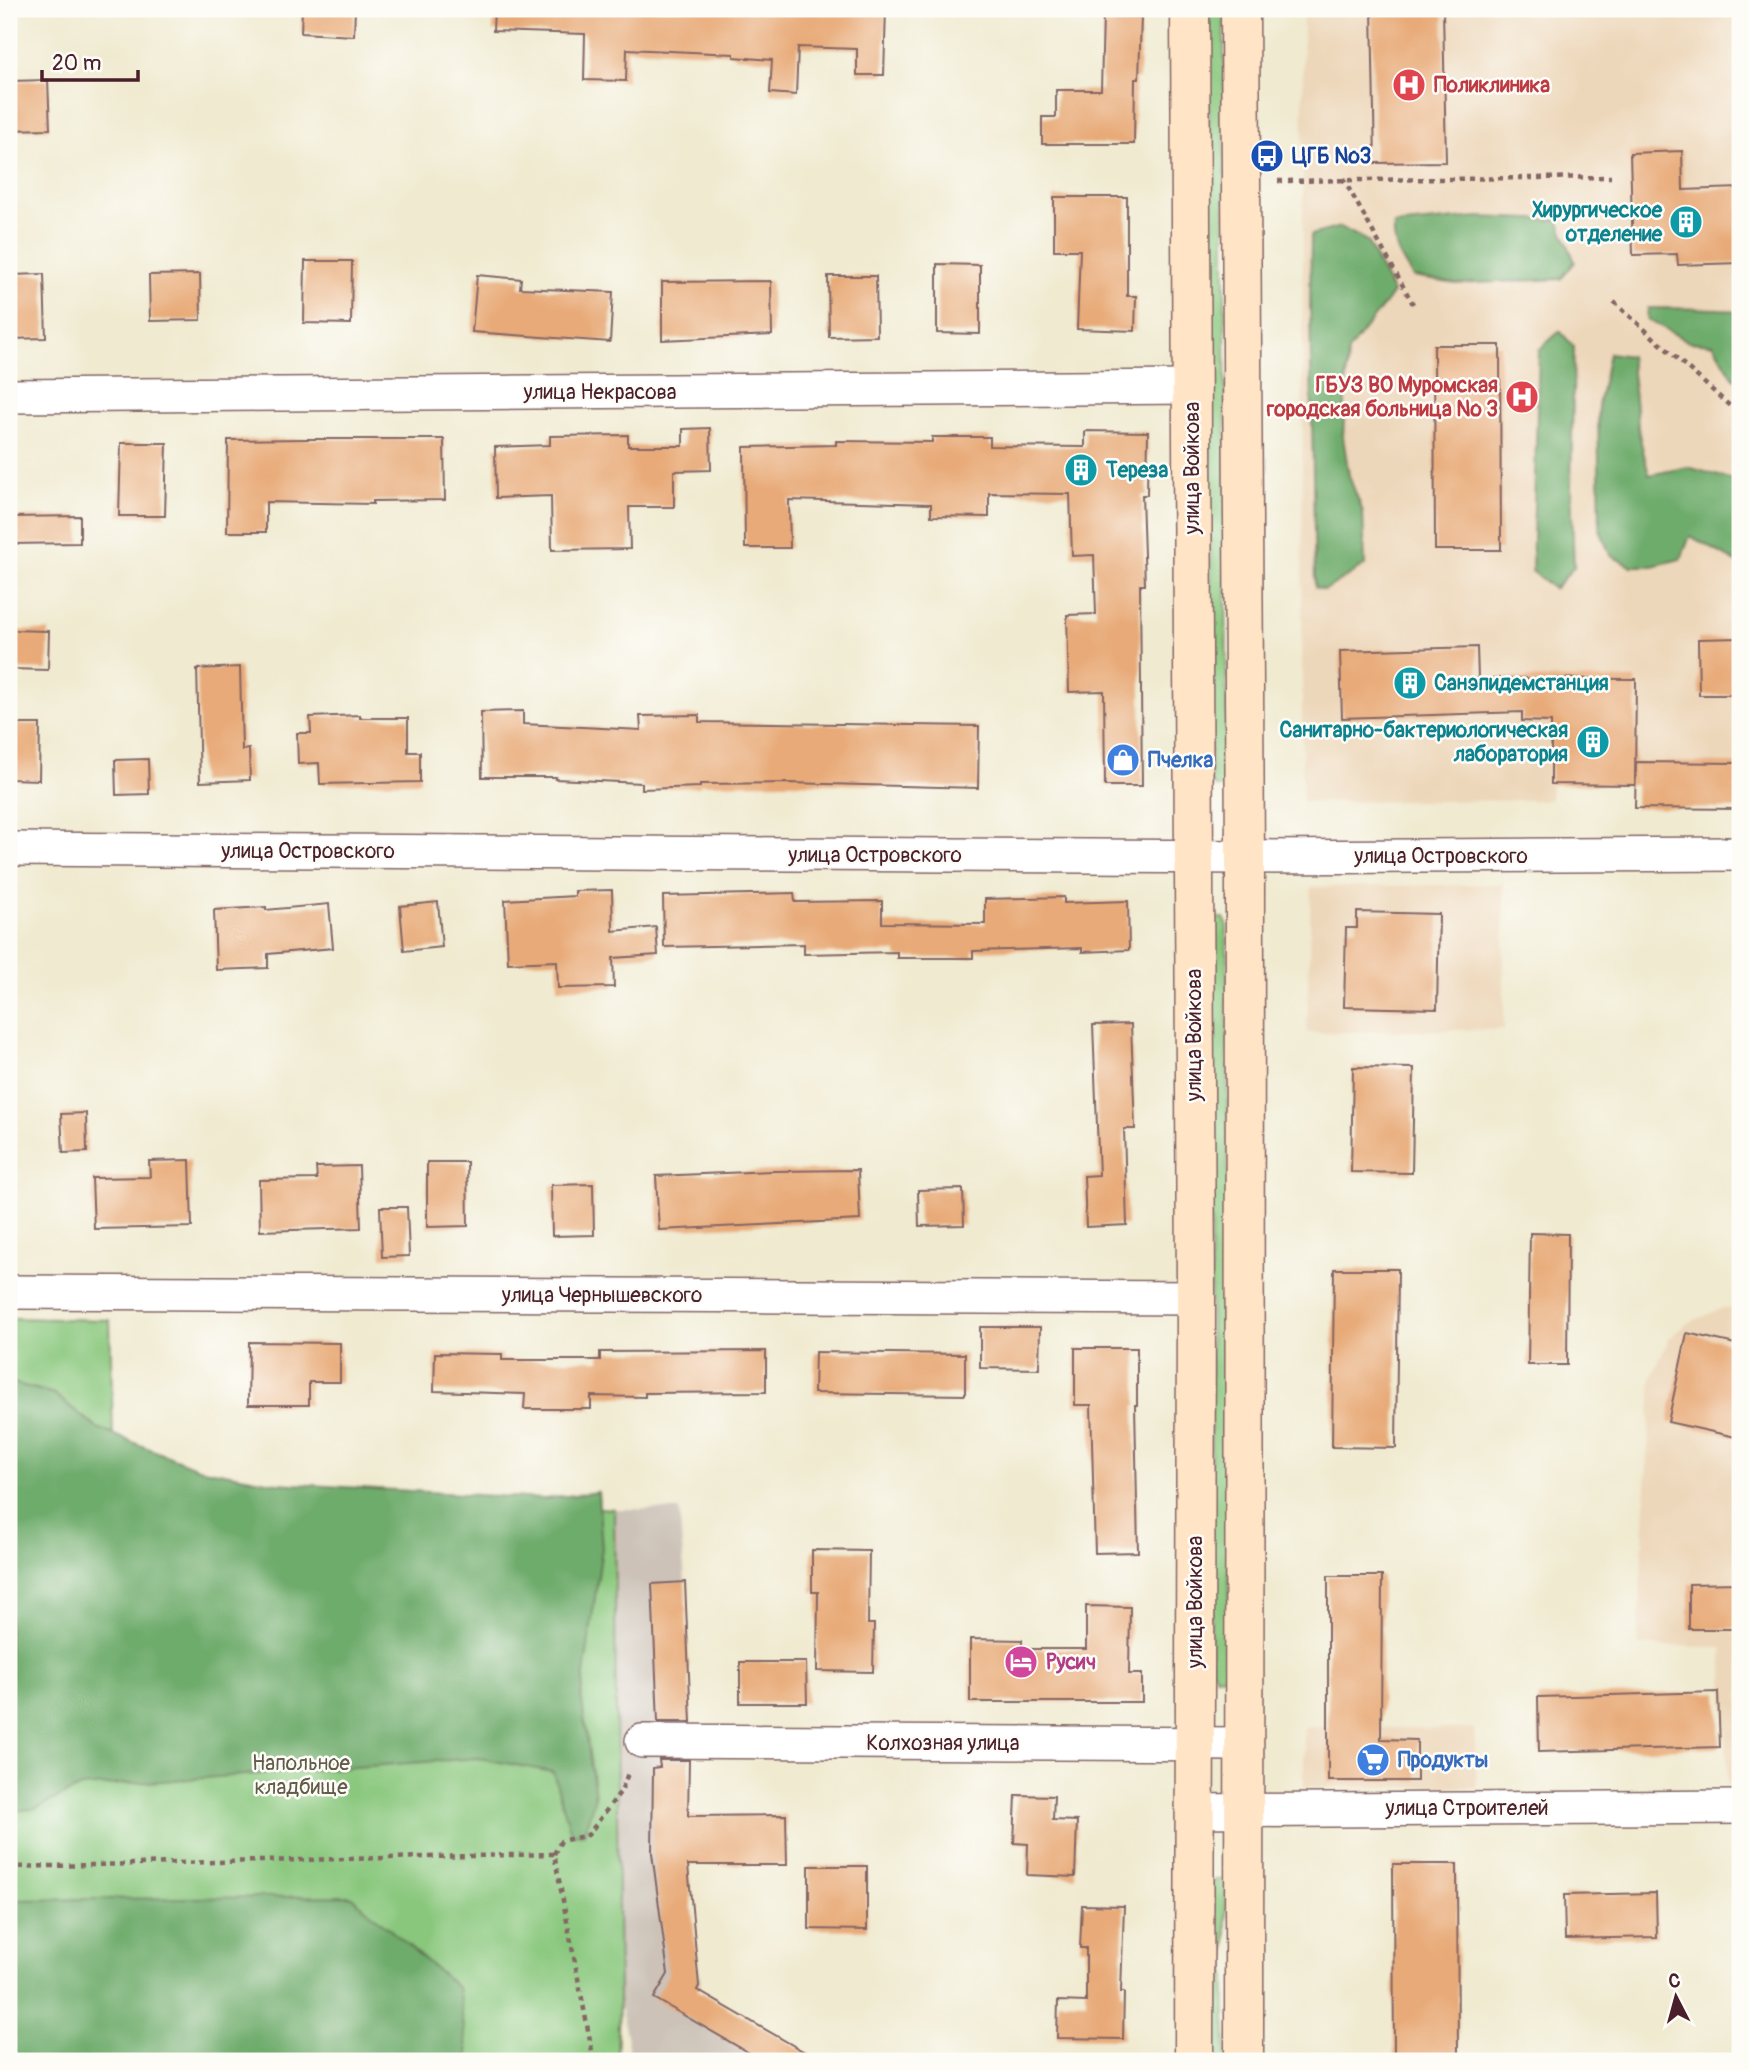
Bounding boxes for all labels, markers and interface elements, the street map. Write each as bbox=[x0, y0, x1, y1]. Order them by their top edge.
scale bar bbox=[42, 38, 138, 82]
text: 20 m bbox=[52, 50, 101, 77]
hospital icon: Поликлиника bbox=[1390, 66, 1428, 104]
place label: Поликлиника bbox=[1434, 72, 1550, 99]
bus stop icon: ЦГБ №3 bbox=[1248, 137, 1286, 175]
place label: ЦГБ №3 bbox=[1292, 143, 1371, 170]
place label: Хирургическое отделение bbox=[1532, 197, 1663, 248]
building icon: Хирургическое отделение bbox=[1667, 203, 1705, 241]
place label: ГБУЗ ВО Муромская городская больница № 3 bbox=[1266, 372, 1498, 423]
hospital icon: ГБУЗ ВО Муромская городская больница № 3 bbox=[1503, 378, 1541, 416]
street label: улица Некрасова bbox=[522, 379, 677, 406]
street label: улица Войкова bbox=[1179, 402, 1206, 535]
building icon: Тереза bbox=[1062, 451, 1100, 489]
place label: Тереза bbox=[1105, 457, 1168, 484]
building icon: Cанэпидемстанция bbox=[1391, 664, 1429, 702]
place label: Cанэпидемстанция bbox=[1434, 670, 1609, 697]
place label: Санитарно-бактериологическая лаборатория bbox=[1280, 717, 1568, 768]
building icon: Санитарно-бактериологическая лаборатория bbox=[1574, 723, 1612, 761]
shop icon: Пчелка bbox=[1104, 741, 1142, 779]
place label: Пчелка bbox=[1148, 747, 1213, 774]
street label: улица Островского bbox=[220, 838, 395, 865]
street label: улица Островского bbox=[787, 842, 962, 869]
street label: улица Островского bbox=[1353, 843, 1528, 870]
street label: улица Войкова bbox=[1181, 969, 1208, 1102]
street label: улица Чернышевского bbox=[501, 1282, 702, 1309]
street label: улица Войкова bbox=[1182, 1536, 1209, 1669]
hotel icon: Русич bbox=[1002, 1643, 1040, 1681]
place label: Русич bbox=[1046, 1649, 1096, 1676]
street label: Колхозная улица bbox=[866, 1730, 1020, 1757]
supermarket icon: Продукты bbox=[1354, 1741, 1392, 1779]
place label: Продукты bbox=[1398, 1747, 1488, 1774]
park label: Напольное кладбище bbox=[252, 1750, 351, 1801]
street label: улица Строителей bbox=[1384, 1795, 1549, 1822]
north arrow bbox=[1640, 1962, 1710, 2032]
text: С bbox=[1667, 1969, 1682, 1994]

